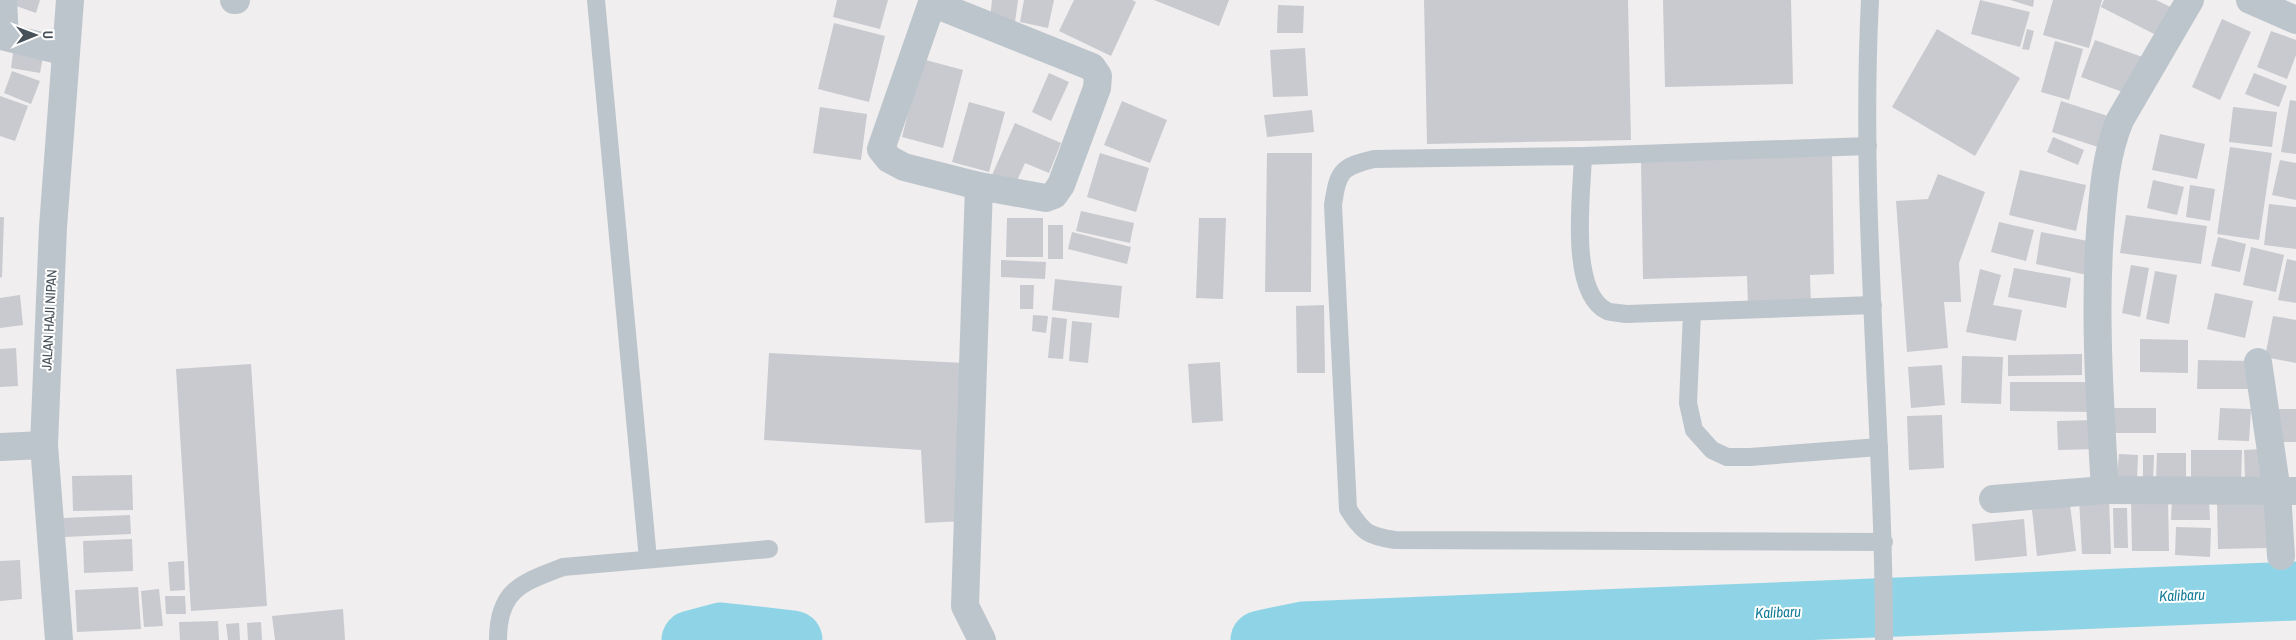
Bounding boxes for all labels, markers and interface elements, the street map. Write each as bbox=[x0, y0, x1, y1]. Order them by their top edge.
north arrow bbox=[10, 10, 60, 60]
text: U bbox=[39, 30, 57, 39]
street label: JALAN HAJI NIPAN bbox=[37, 269, 61, 371]
water label: Kalibaru bbox=[2159, 584, 2205, 606]
water label: Kalibaru bbox=[1755, 601, 1801, 623]

